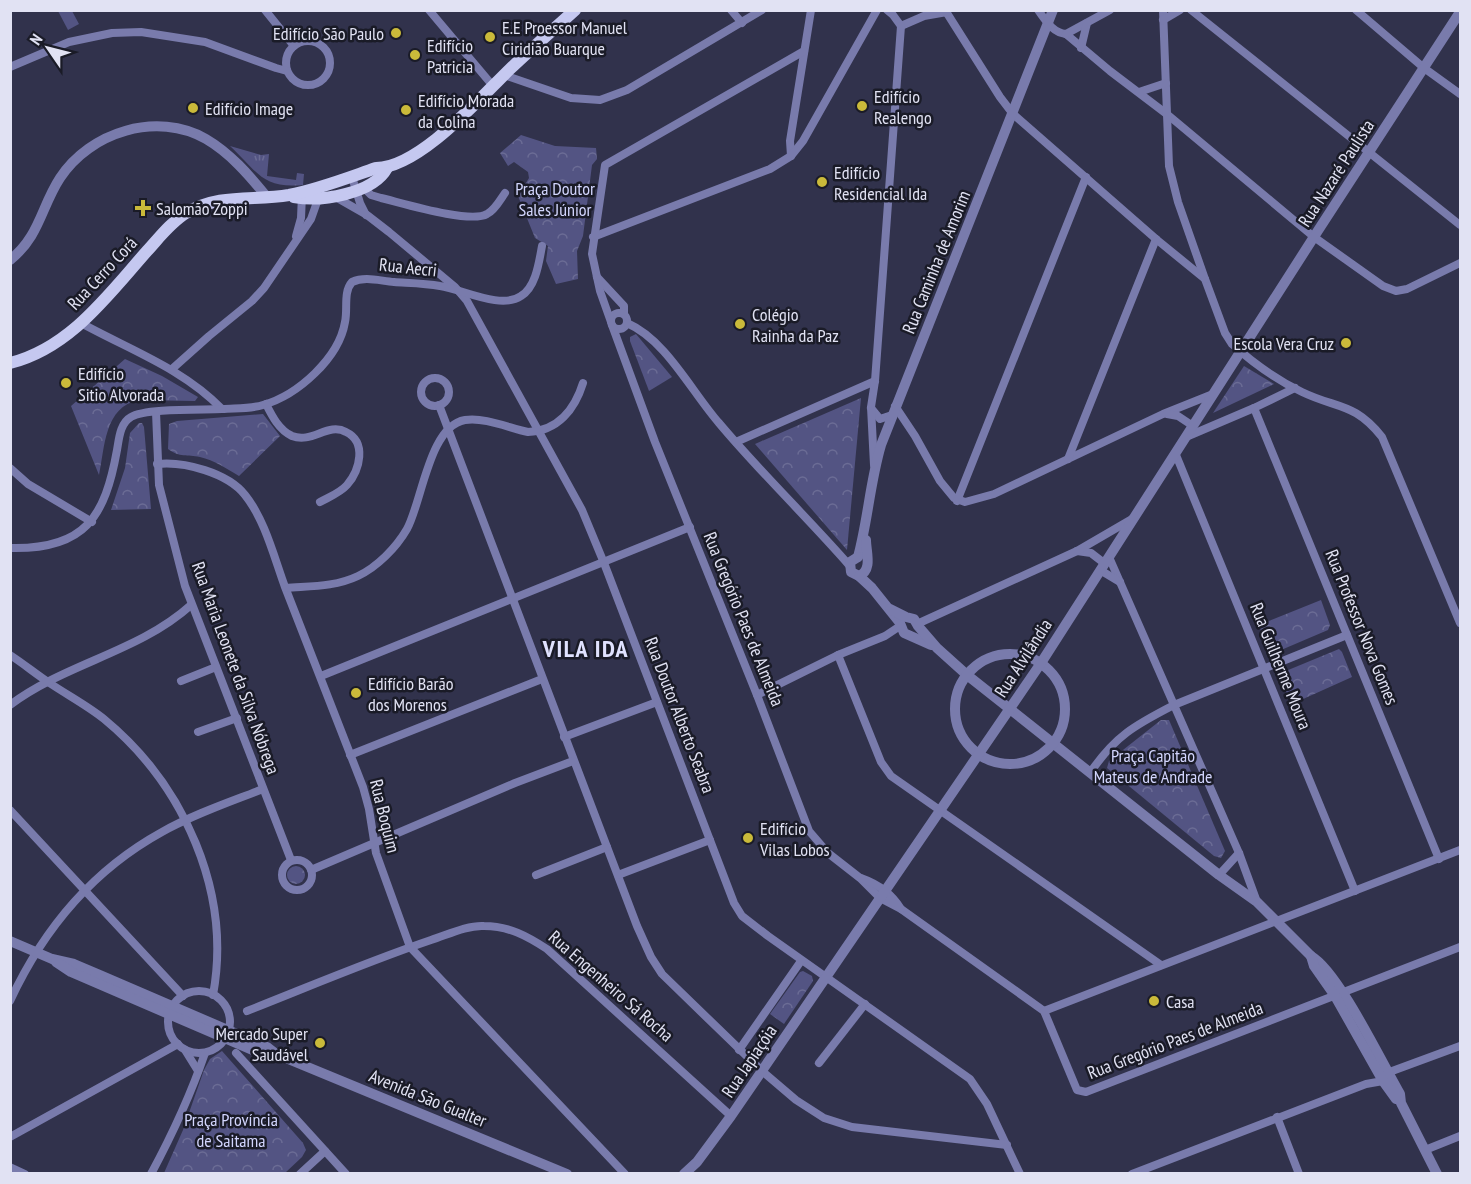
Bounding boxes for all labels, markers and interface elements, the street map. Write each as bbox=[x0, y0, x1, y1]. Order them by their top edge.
place label: E.E Proessor Manuel Ciridião Buarque bbox=[502, 16, 628, 60]
north arrow bbox=[18, 18, 78, 78]
place label: Edifício São Paulo bbox=[273, 22, 384, 45]
marker: Edifício São Paulo bbox=[389, 26, 403, 40]
text: N bbox=[25, 30, 46, 49]
marker: E.E Proessor Manuel Ciridião Buarque bbox=[483, 30, 497, 44]
place label: Edifício Patricia bbox=[427, 34, 473, 78]
marker: Edifício Patricia bbox=[408, 48, 422, 62]
place label: Edifício Realengo bbox=[874, 85, 932, 129]
place label: Edifício Morada da Colina bbox=[418, 89, 514, 133]
place label: Edifício Image bbox=[205, 97, 293, 120]
marker: Edifício Realengo bbox=[855, 99, 869, 113]
marker: Edifício Image bbox=[186, 101, 200, 115]
marker: Edifício Morada da Colina bbox=[399, 103, 413, 117]
street label: Rua Nazaré Paulista bbox=[1293, 115, 1379, 231]
place label: Edifício Residencial Ida bbox=[834, 161, 927, 205]
marker: Edifício Residencial Ida bbox=[815, 175, 829, 189]
park label: Praça Doutor Sales Júnior bbox=[515, 177, 595, 221]
street label: Rua Caminha de Amorim bbox=[897, 187, 975, 337]
place label: Salomão Zoppi bbox=[156, 197, 248, 220]
marker: Salomão Zoppi bbox=[134, 199, 152, 217]
street label: Rua Cerro Corá bbox=[62, 232, 142, 314]
street label: Rua Aecri bbox=[378, 253, 438, 281]
place label: Colégio Rainha da Paz bbox=[752, 303, 839, 347]
marker: Colégio Rainha da Paz bbox=[733, 317, 747, 331]
place label: Escola Vera Cruz bbox=[1233, 332, 1334, 355]
marker: Escola Vera Cruz bbox=[1339, 336, 1353, 350]
place label: Edifício Sitio Alvorada bbox=[78, 362, 164, 406]
marker: Edifício Sitio Alvorada bbox=[59, 376, 73, 390]
street label: Rua Gregório Paes de Almeida bbox=[698, 528, 790, 710]
street label: Rua Professor Nova Gomes bbox=[1320, 546, 1404, 708]
street label: Rua Maria Leonete da Silva Nóbrega bbox=[187, 559, 285, 777]
street label: Rua Guilherme Moura bbox=[1245, 599, 1317, 733]
street label: Rua Alvilândia bbox=[989, 615, 1057, 701]
district label: VILA IDA bbox=[542, 633, 629, 664]
street label: Rua Doutor Alberto Seabra bbox=[640, 634, 720, 796]
place label: Edifício Barão dos Morenos bbox=[368, 672, 454, 716]
marker: Edifício Barão dos Morenos bbox=[349, 686, 363, 700]
park label: Praça Capitão Mateus de Andrade bbox=[1094, 744, 1212, 788]
street label: Rua Boquim bbox=[365, 777, 405, 855]
place label: Edifício Vilas Lobos bbox=[759, 817, 830, 861]
marker: Edifício Vilas Lobos bbox=[741, 831, 755, 845]
street label: Rua Engenheiro Sá Rocha bbox=[544, 926, 678, 1046]
place label: Casa bbox=[1166, 990, 1195, 1013]
marker: Casa bbox=[1147, 994, 1161, 1008]
street label: Rua Gregório Paes de Almeida bbox=[1084, 996, 1266, 1084]
street label: Rua Japiaçóia bbox=[716, 1020, 782, 1102]
place label: Mercado Super Saudável bbox=[215, 1022, 309, 1066]
marker: Mercado Super Saudável bbox=[313, 1036, 327, 1050]
street label: Avenida São Gualter bbox=[366, 1064, 490, 1132]
park label: Praça Província de Saitama bbox=[184, 1108, 278, 1152]

